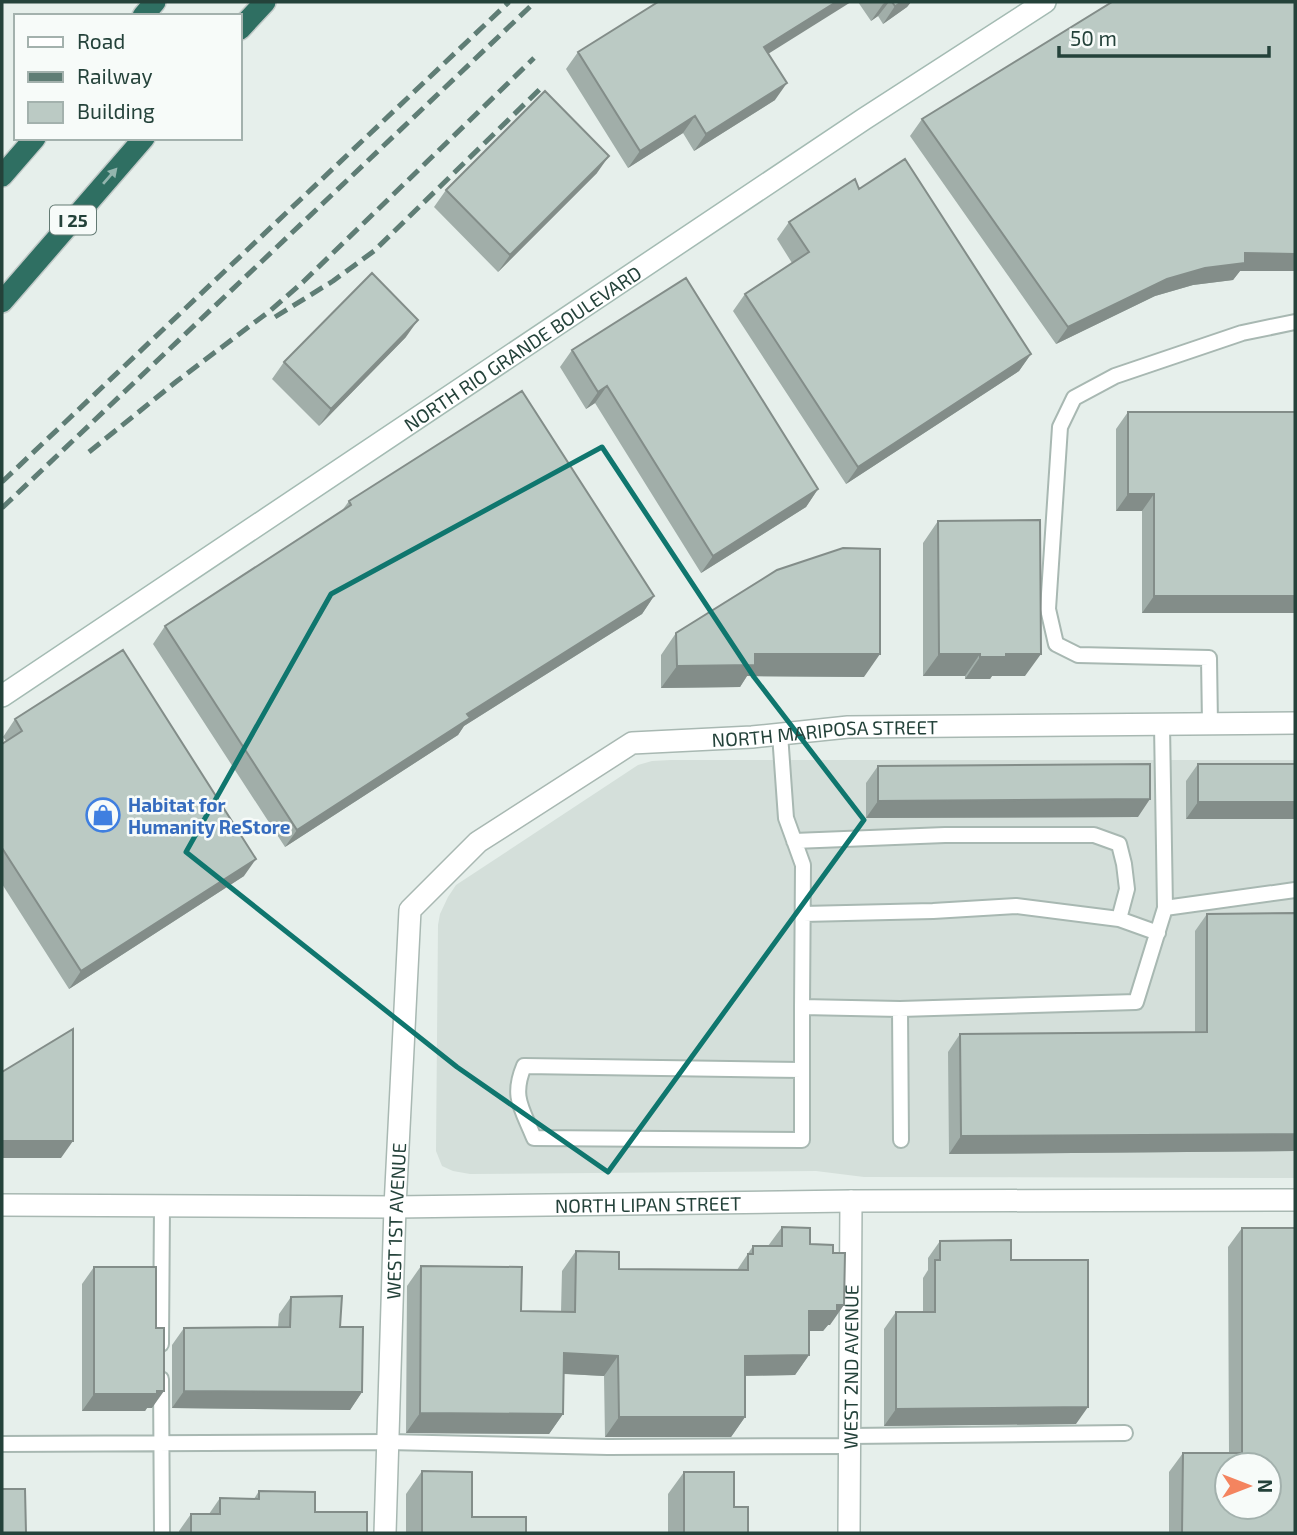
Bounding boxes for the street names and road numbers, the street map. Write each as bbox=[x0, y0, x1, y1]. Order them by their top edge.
road number: I 25 bbox=[50, 205, 96, 234]
street label: NORTH RIO GRANDE BOULEVARD bbox=[399, 260, 645, 435]
street label: NORTH MARIPOSA STREET bbox=[711, 715, 938, 751]
street label: WEST 1ST AVENUE bbox=[381, 1142, 410, 1300]
street label: NORTH LIPAN STREET bbox=[555, 1191, 741, 1216]
street label: WEST 2ND AVENUE bbox=[838, 1285, 862, 1449]

